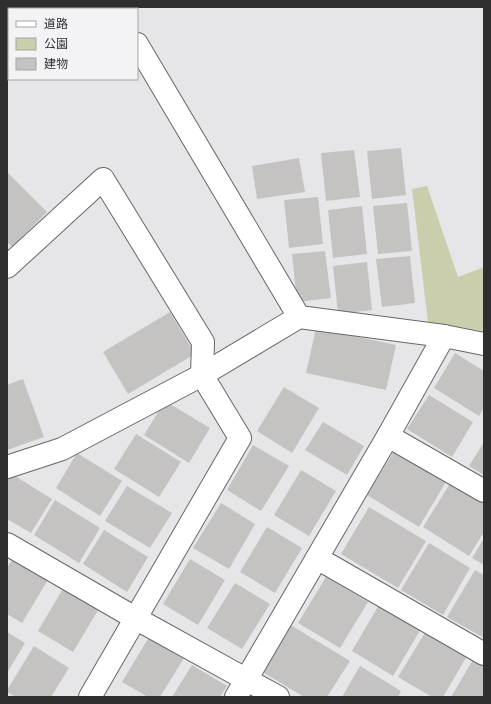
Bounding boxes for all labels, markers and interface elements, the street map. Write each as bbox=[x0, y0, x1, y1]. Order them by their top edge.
legend bbox=[8, 8, 138, 80]
text: 道路 bbox=[44, 16, 68, 31]
text: 公園 bbox=[44, 36, 68, 51]
text: 建物 bbox=[44, 56, 68, 71]

